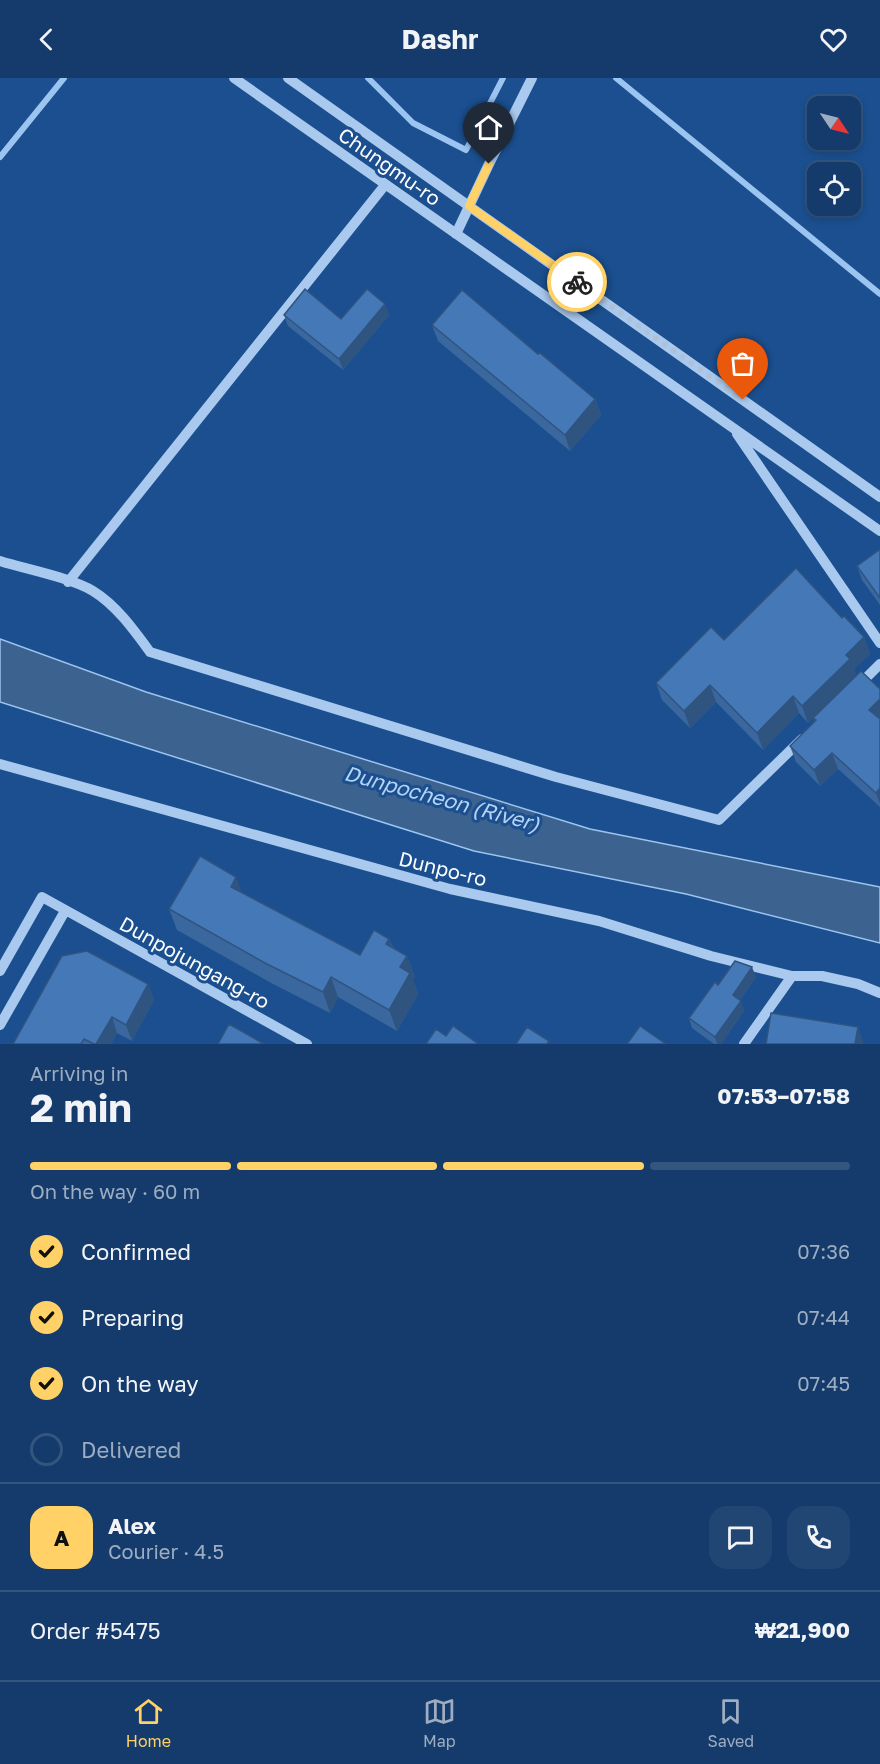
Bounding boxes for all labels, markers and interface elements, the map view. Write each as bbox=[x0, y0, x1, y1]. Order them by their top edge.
icon: back bbox=[30, 23, 63, 56]
text: Dashr bbox=[402, 23, 478, 55]
icon: heart bbox=[817, 23, 850, 56]
north arrow bbox=[807, 96, 861, 150]
map controls bbox=[807, 96, 861, 216]
pin bbox=[463, 102, 514, 164]
icon: home bbox=[472, 111, 505, 144]
street label: Chungmu-ro bbox=[334, 122, 446, 210]
button: locate bbox=[807, 162, 861, 216]
courier bbox=[547, 252, 607, 312]
icon: bike bbox=[561, 266, 594, 299]
pin bbox=[717, 338, 768, 400]
icon: bag bbox=[726, 347, 759, 380]
water label: Dunpocheon (River) bbox=[342, 759, 542, 837]
street label: Dunpo-ro bbox=[396, 845, 490, 891]
street label: Dunpojungang-ro bbox=[116, 911, 274, 1013]
text: Arriving in bbox=[30, 1061, 128, 1085]
text: 07:53–07:58 bbox=[717, 1082, 850, 1109]
text: 2 min bbox=[30, 1084, 132, 1131]
text: On the way · 60 m bbox=[30, 1179, 200, 1203]
icon: check bbox=[30, 1235, 63, 1268]
text: Confirmed bbox=[81, 1238, 191, 1265]
text: 07:36 bbox=[797, 1239, 850, 1263]
icon: check bbox=[30, 1301, 63, 1334]
text: Preparing bbox=[81, 1304, 184, 1331]
text: 07:44 bbox=[797, 1305, 850, 1329]
icon: check bbox=[30, 1367, 63, 1400]
text: On the way bbox=[81, 1370, 199, 1397]
text: 07:45 bbox=[797, 1371, 850, 1395]
text: Delivered bbox=[81, 1436, 181, 1463]
button: chat bbox=[709, 1506, 772, 1569]
button: phone bbox=[787, 1506, 850, 1569]
text: Alex bbox=[108, 1512, 156, 1539]
text: A bbox=[54, 1524, 69, 1551]
text: Courier · 4.5 bbox=[108, 1539, 224, 1563]
text: ₩21,900 bbox=[755, 1616, 850, 1643]
text: Order #5475 bbox=[30, 1617, 161, 1644]
tab: Home bbox=[126, 1695, 171, 1751]
tab: Map bbox=[423, 1695, 456, 1751]
tab: Saved bbox=[707, 1695, 754, 1751]

